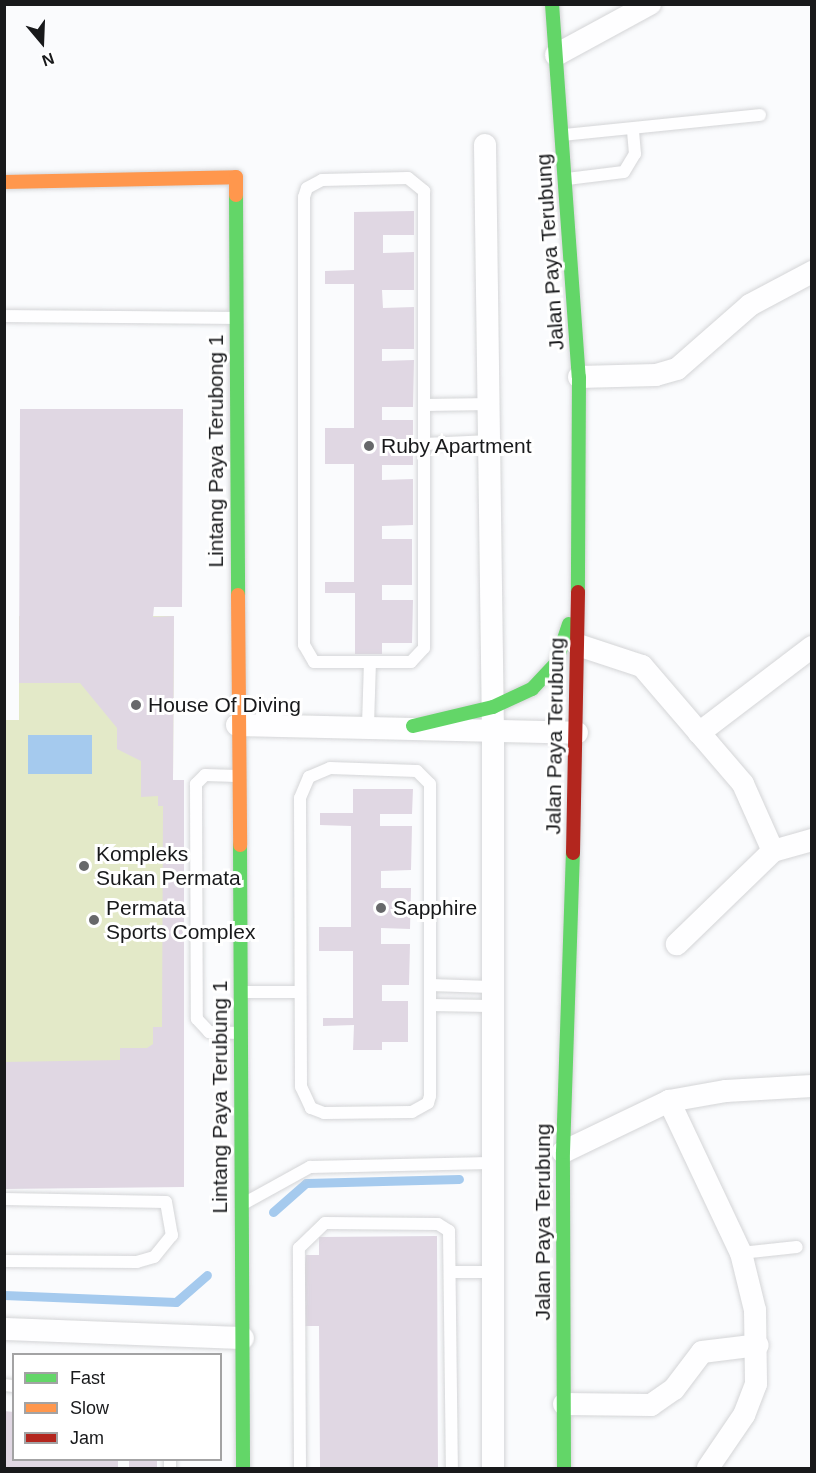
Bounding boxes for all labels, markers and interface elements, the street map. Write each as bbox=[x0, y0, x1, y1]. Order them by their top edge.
north arrow bbox=[12, 12, 72, 72]
text: N bbox=[40, 50, 56, 69]
street label: Jalan Paya Terubung bbox=[531, 153, 569, 351]
street label: Lintang Paya Terubong 1 bbox=[203, 334, 229, 568]
place label: Ruby Apartment bbox=[381, 433, 533, 459]
marker: Ruby Apartment bbox=[362, 439, 376, 453]
street label: Jalan Paya Terubung bbox=[541, 637, 569, 835]
place label: House Of Diving bbox=[148, 692, 301, 718]
marker: House Of Diving bbox=[129, 698, 143, 712]
place label: Kompleks Sukan Permata bbox=[96, 841, 241, 891]
marker: Kompleks Sukan Permata bbox=[77, 859, 91, 873]
place label: Permata Sports Complex bbox=[106, 895, 255, 945]
place label: Sapphire bbox=[393, 895, 477, 921]
marker: Sapphire bbox=[374, 901, 388, 915]
marker: Permata Sports Complex bbox=[87, 913, 101, 927]
street label: Lintang Paya Terubung 1 bbox=[207, 980, 233, 1214]
street label: Jalan Paya Terubung bbox=[530, 1123, 556, 1321]
legend bbox=[12, 1353, 222, 1461]
text: Fast bbox=[70, 1368, 105, 1388]
text: Slow bbox=[70, 1398, 109, 1418]
text: Jam bbox=[70, 1428, 104, 1448]

